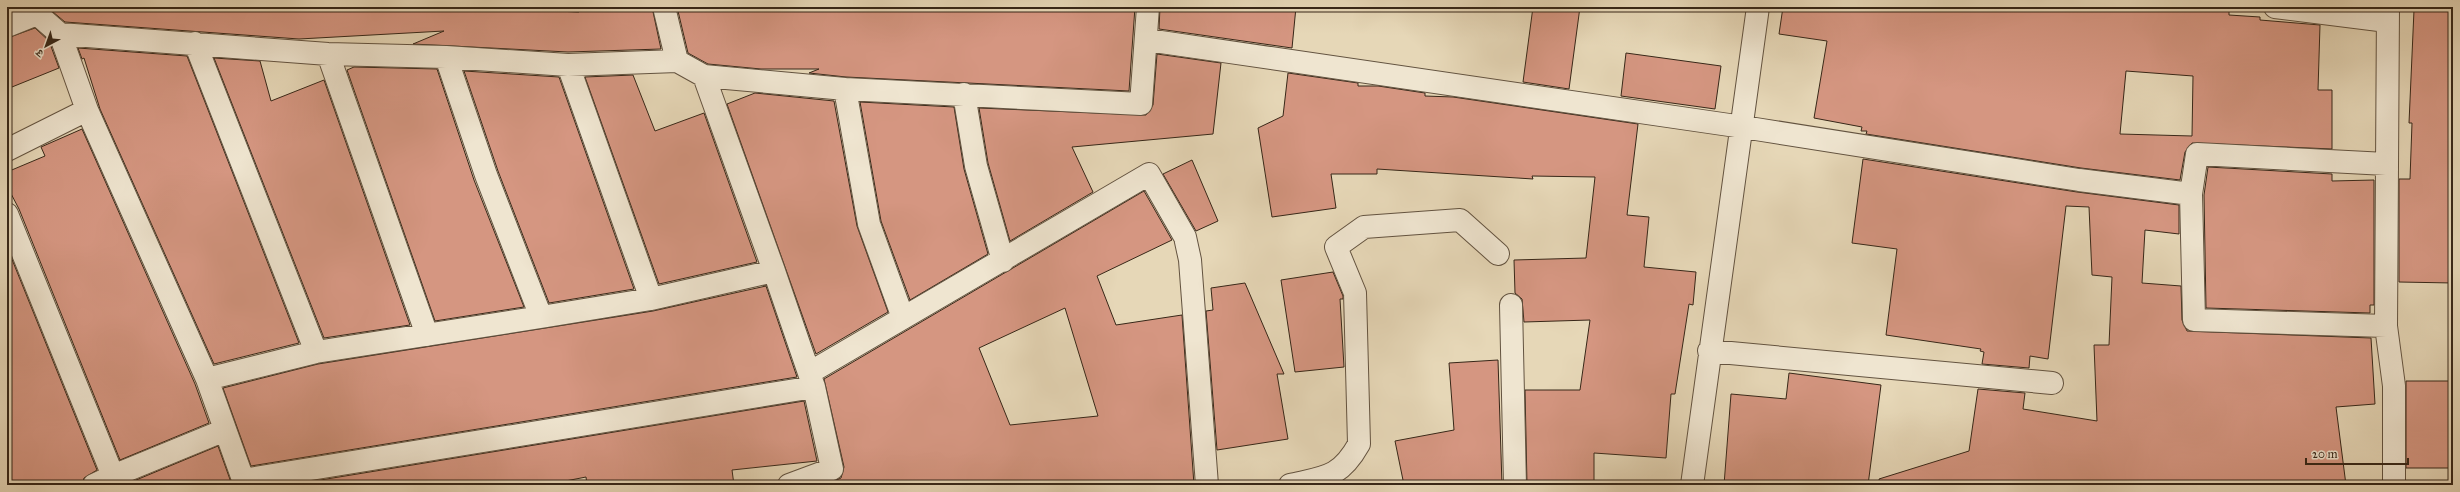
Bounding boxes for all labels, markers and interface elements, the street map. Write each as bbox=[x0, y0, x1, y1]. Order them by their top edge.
north arrow bbox=[26, 26, 66, 66]
text: उ bbox=[32, 46, 47, 61]
scale bar bbox=[2306, 440, 2408, 466]
text: 20 m bbox=[2312, 447, 2338, 461]

